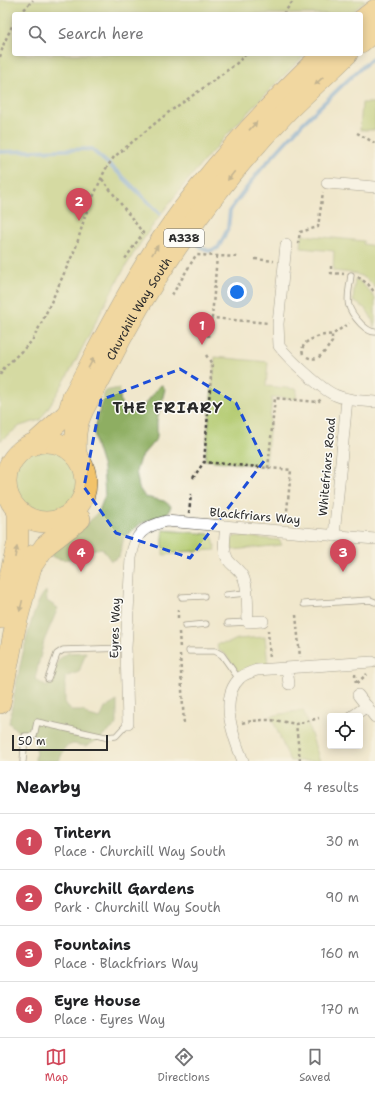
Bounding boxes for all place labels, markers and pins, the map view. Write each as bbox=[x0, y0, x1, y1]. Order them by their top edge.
pin: 2 bbox=[66, 188, 92, 221]
pin: 1 bbox=[189, 312, 215, 345]
pin: 4 bbox=[68, 539, 94, 572]
pin: 3 bbox=[330, 539, 356, 572]

